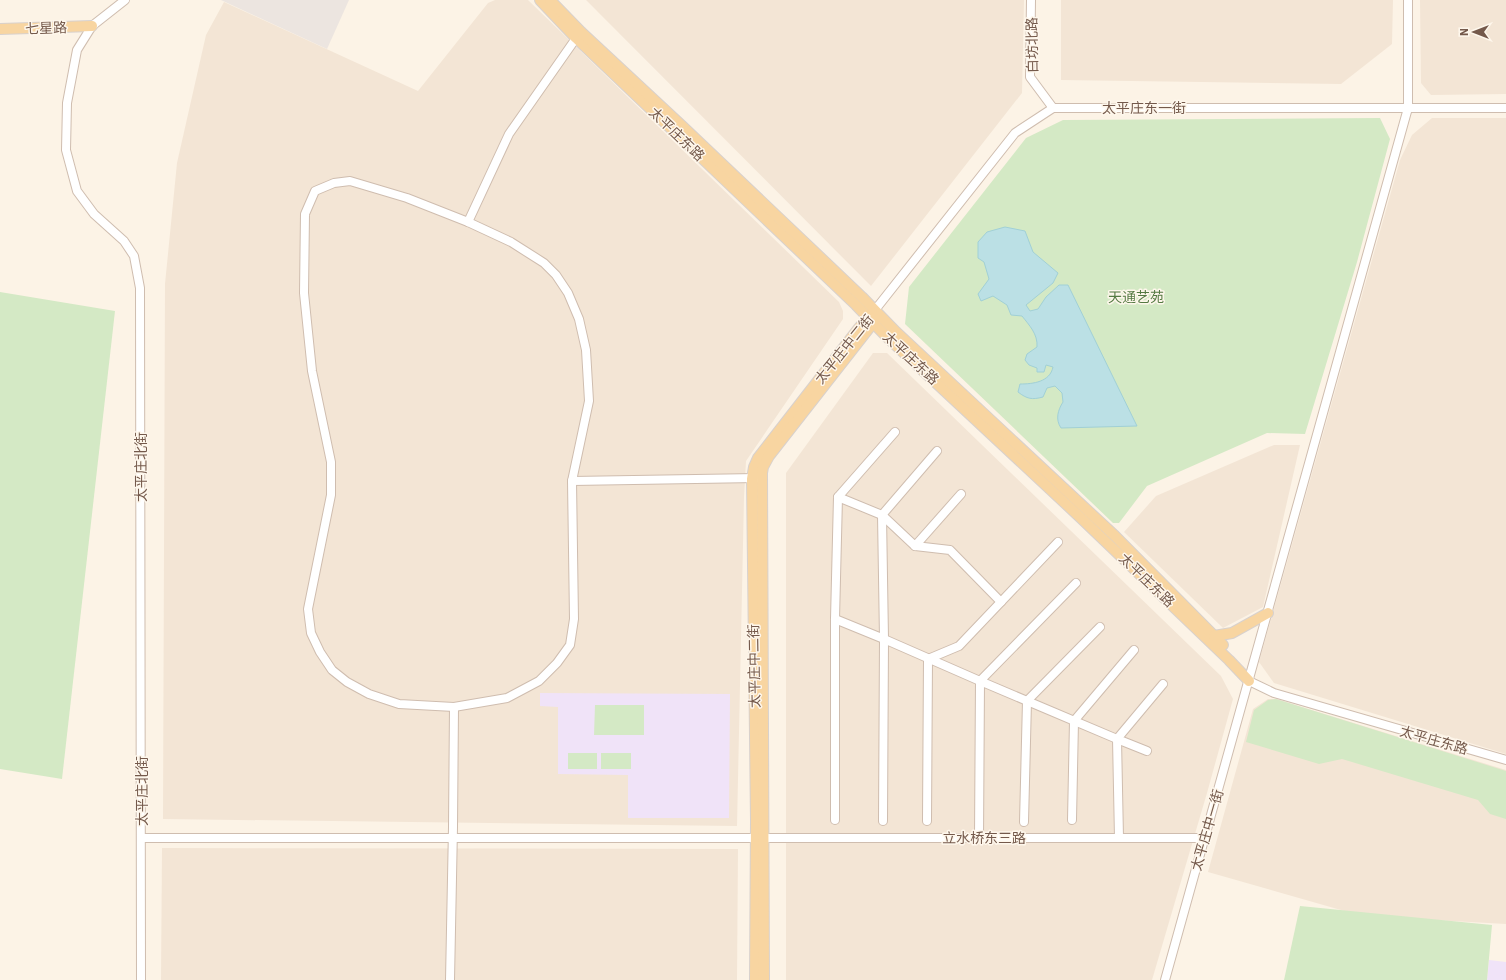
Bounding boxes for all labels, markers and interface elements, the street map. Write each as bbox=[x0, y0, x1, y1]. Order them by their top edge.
north arrow bbox=[1454, 12, 1494, 52]
street label: 白坊北路 bbox=[1023, 17, 1041, 73]
street label: 七星路 bbox=[25, 18, 67, 38]
text: N bbox=[1457, 28, 1471, 36]
street label: 太平庄东一街 bbox=[1102, 99, 1186, 117]
street label: 太平庄东路 bbox=[646, 103, 708, 165]
park label: 天通艺苑 bbox=[1108, 288, 1164, 306]
street label: 太平庄中二街 bbox=[811, 311, 877, 387]
street label: 太平庄东路 bbox=[879, 328, 943, 388]
street label: 太平庄北街 bbox=[132, 432, 150, 502]
street label: 太平庄东路 bbox=[1116, 549, 1178, 611]
street label: 太平庄中二街 bbox=[744, 624, 764, 708]
street label: 太平庄东路 bbox=[1398, 722, 1470, 758]
street label: 太平庄北街 bbox=[133, 756, 151, 826]
street label: 太平庄中一街 bbox=[1187, 787, 1227, 873]
street label: 立水桥东三路 bbox=[942, 829, 1026, 847]

